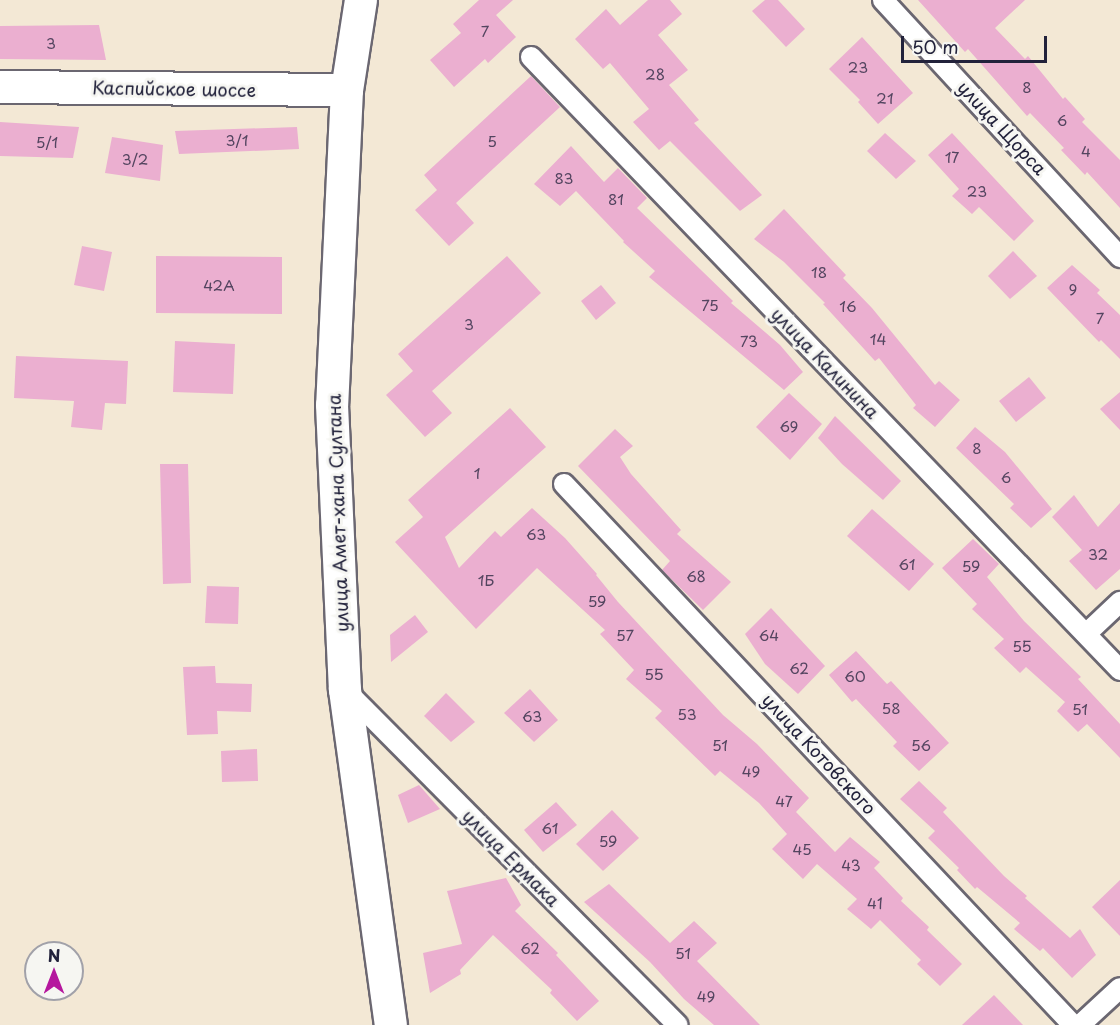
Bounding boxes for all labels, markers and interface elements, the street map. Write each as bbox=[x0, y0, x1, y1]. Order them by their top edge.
house number: 7 bbox=[481, 22, 489, 40]
scale bar bbox=[904, 24, 1050, 62]
text: 50 m bbox=[912, 33, 959, 60]
house number: 3 bbox=[46, 34, 56, 52]
house number: 23 bbox=[848, 58, 868, 76]
house number: 28 bbox=[645, 65, 665, 83]
street label: улица Щорса bbox=[953, 76, 1051, 180]
street label: Каспийское шоссе bbox=[92, 77, 256, 101]
house number: 8 bbox=[1022, 78, 1032, 96]
house number: 21 bbox=[876, 89, 894, 107]
house number: 6 bbox=[1057, 111, 1067, 129]
house number: 3/1 bbox=[226, 131, 248, 149]
house number: 5 bbox=[487, 132, 497, 150]
house number: 5/1 bbox=[36, 133, 58, 151]
house number: 4 bbox=[1081, 142, 1091, 160]
house number: 17 bbox=[945, 148, 959, 166]
house number: 3/2 bbox=[122, 150, 148, 168]
house number: 83 bbox=[554, 169, 574, 187]
house number: 23 bbox=[967, 182, 987, 200]
house number: 81 bbox=[608, 190, 624, 208]
house number: 18 bbox=[811, 263, 827, 281]
house number: 42А bbox=[203, 276, 235, 294]
house number: 9 bbox=[1069, 280, 1077, 298]
house number: 75 bbox=[701, 296, 719, 314]
house number: 16 bbox=[839, 297, 857, 315]
street label: улица Калинина bbox=[767, 303, 883, 423]
house number: 7 bbox=[1096, 309, 1104, 327]
house number: 3 bbox=[464, 315, 474, 333]
house number: 14 bbox=[870, 330, 886, 348]
house number: 73 bbox=[740, 332, 758, 350]
street label: улица Амет-хана Султана bbox=[323, 393, 353, 633]
house number: 69 bbox=[780, 417, 798, 435]
house number: 8 bbox=[972, 439, 982, 457]
house number: 1 bbox=[474, 464, 480, 482]
house number: 6 bbox=[1001, 468, 1011, 486]
house number: 63 bbox=[526, 525, 546, 543]
house number: 32 bbox=[1088, 545, 1108, 563]
house number: 61 bbox=[899, 555, 915, 573]
house number: 59 bbox=[962, 557, 980, 575]
house number: 68 bbox=[686, 567, 706, 585]
house number: 1Б bbox=[478, 571, 494, 589]
house number: 59 bbox=[588, 592, 606, 610]
house number: 57 bbox=[616, 626, 634, 644]
house number: 64 bbox=[759, 626, 779, 644]
house number: 55 bbox=[1012, 637, 1032, 655]
house number: 62 bbox=[789, 659, 809, 677]
house number: 55 bbox=[644, 665, 664, 683]
house number: 60 bbox=[844, 667, 866, 685]
street label: улица Котовского bbox=[757, 689, 881, 819]
house number: 58 bbox=[881, 699, 901, 717]
house number: 51 bbox=[1072, 700, 1088, 718]
house number: 53 bbox=[677, 705, 697, 723]
house number: 63 bbox=[522, 707, 542, 725]
house number: 51 bbox=[712, 736, 728, 754]
house number: 56 bbox=[911, 736, 931, 754]
house number: 49 bbox=[742, 762, 760, 780]
house number: 47 bbox=[775, 792, 793, 810]
street label: улица Ермака bbox=[458, 805, 564, 911]
house number: 61 bbox=[542, 819, 558, 837]
house number: 59 bbox=[599, 832, 617, 850]
house number: 45 bbox=[792, 840, 812, 858]
house number: 43 bbox=[841, 856, 861, 874]
house number: 41 bbox=[867, 894, 883, 912]
house number: 62 bbox=[520, 939, 540, 957]
north arrow bbox=[24, 941, 84, 1001]
text: N bbox=[48, 943, 60, 967]
house number: 51 bbox=[675, 944, 691, 962]
house number: 49 bbox=[697, 987, 715, 1005]

